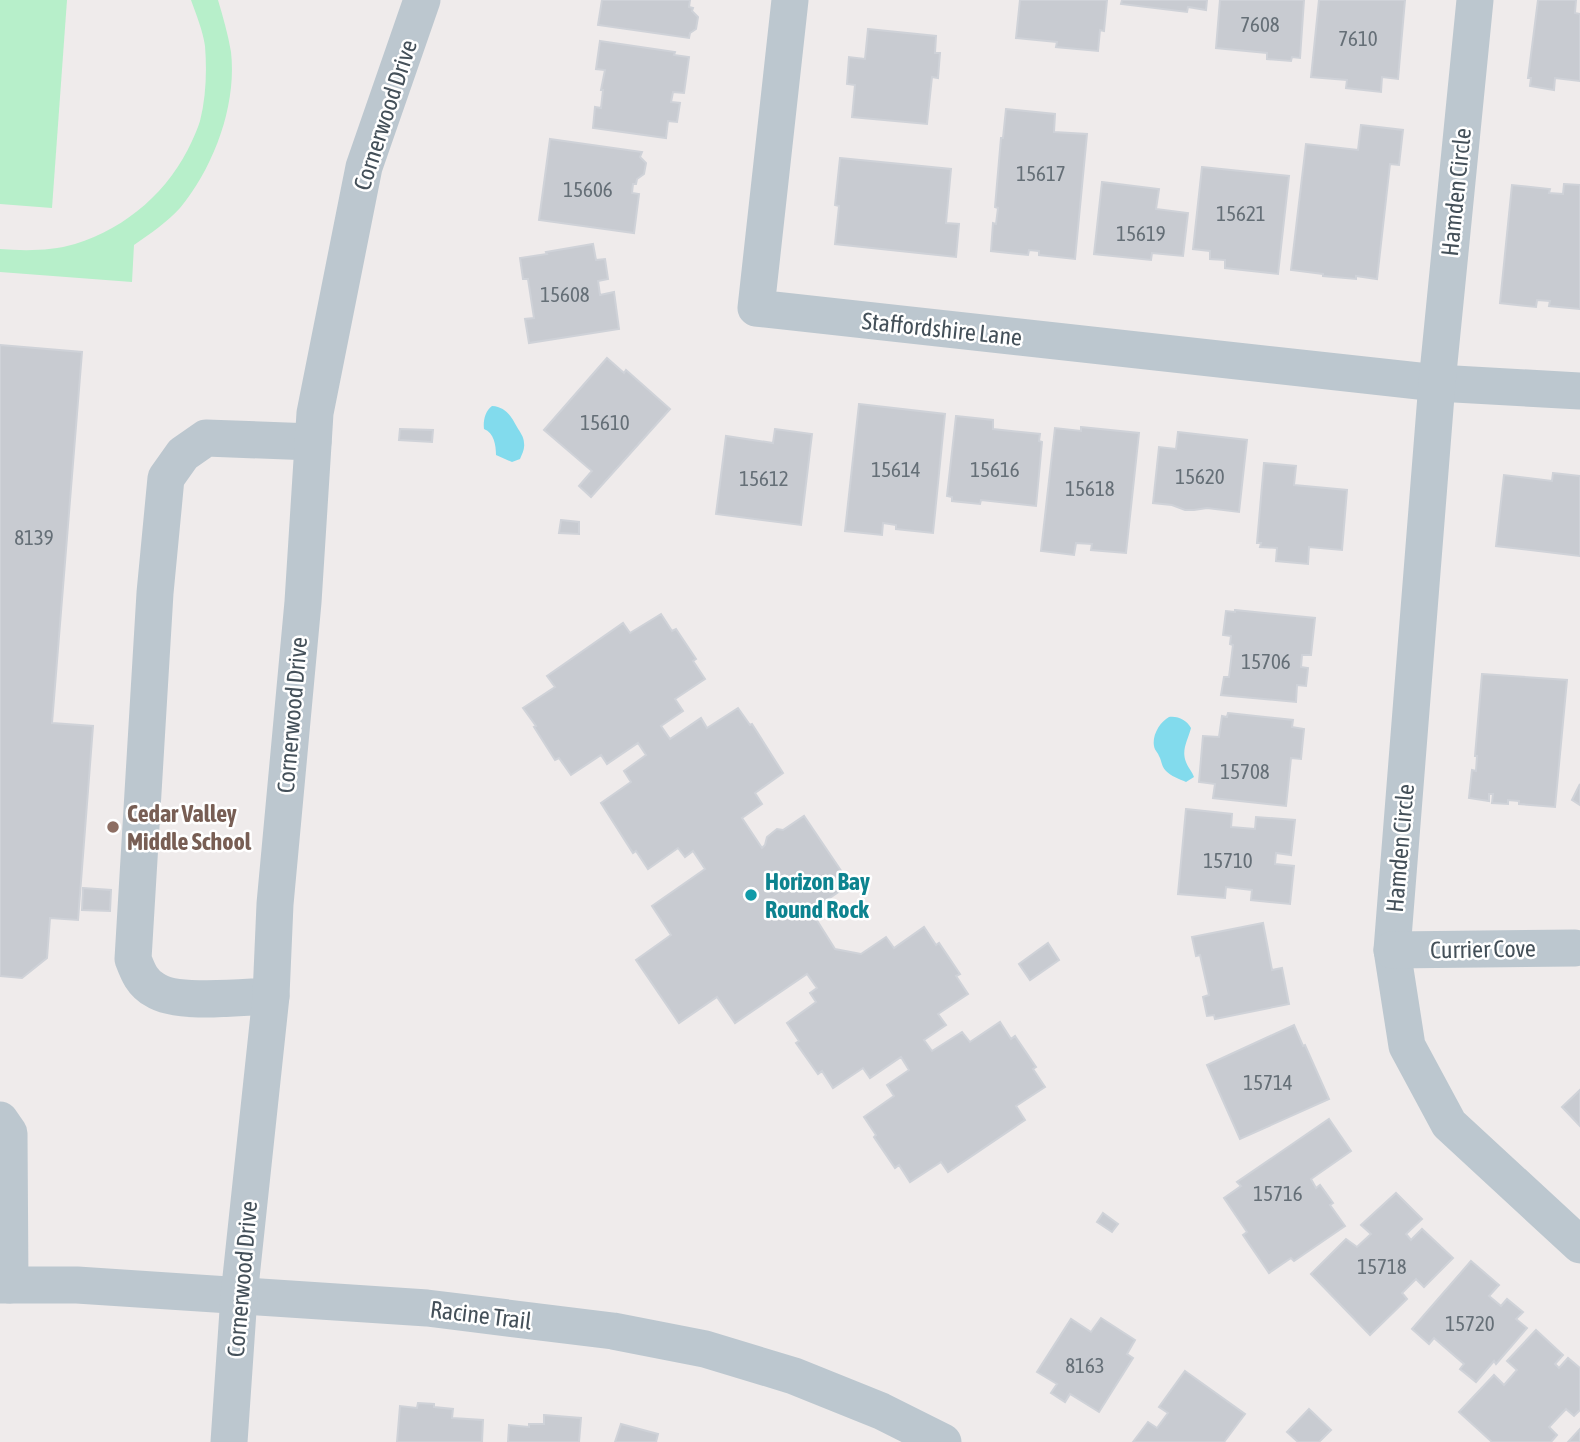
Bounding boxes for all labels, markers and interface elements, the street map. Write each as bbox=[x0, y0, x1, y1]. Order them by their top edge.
house number: 7608 bbox=[1240, 12, 1280, 36]
house number: 7610 bbox=[1338, 26, 1378, 50]
street label: Cornerwood Drive bbox=[348, 36, 422, 194]
street label: Hamden Circle bbox=[1436, 126, 1476, 258]
house number: 15617 bbox=[1016, 161, 1066, 185]
house number: 15606 bbox=[563, 177, 613, 201]
house number: 15621 bbox=[1216, 201, 1266, 225]
house number: 15619 bbox=[1116, 221, 1166, 245]
house number: 15608 bbox=[540, 282, 590, 306]
street label: Staffordshire Lane bbox=[861, 307, 1023, 351]
house number: 15610 bbox=[580, 410, 630, 434]
house number: 15614 bbox=[871, 457, 921, 481]
house number: 15616 bbox=[970, 457, 1020, 481]
house number: 15620 bbox=[1175, 464, 1225, 488]
house number: 15612 bbox=[739, 466, 789, 490]
house number: 15618 bbox=[1065, 476, 1115, 500]
house number: 8139 bbox=[14, 525, 54, 549]
street label: Cornerwood Drive bbox=[272, 636, 312, 794]
house number: 15706 bbox=[1241, 649, 1291, 673]
house number: 15708 bbox=[1220, 759, 1270, 783]
street label: Hamden Circle bbox=[1381, 783, 1419, 913]
place label: Cedar Valley Middle School bbox=[127, 800, 252, 855]
marker: Cedar Valley Middle School bbox=[105, 819, 121, 835]
house number: 15710 bbox=[1203, 848, 1253, 872]
place label: Horizon Bay Round Rock bbox=[765, 868, 870, 923]
marker: Horizon Bay Round Rock bbox=[743, 887, 759, 903]
street label: Currier Cove bbox=[1430, 935, 1536, 963]
house number: 15714 bbox=[1243, 1070, 1293, 1094]
house number: 15716 bbox=[1253, 1181, 1303, 1205]
street label: Cornerwood Drive bbox=[222, 1200, 262, 1358]
house number: 15718 bbox=[1357, 1254, 1407, 1278]
street label: Racine Trail bbox=[429, 1295, 534, 1335]
house number: 15720 bbox=[1445, 1311, 1495, 1335]
house number: 8163 bbox=[1065, 1353, 1105, 1377]

